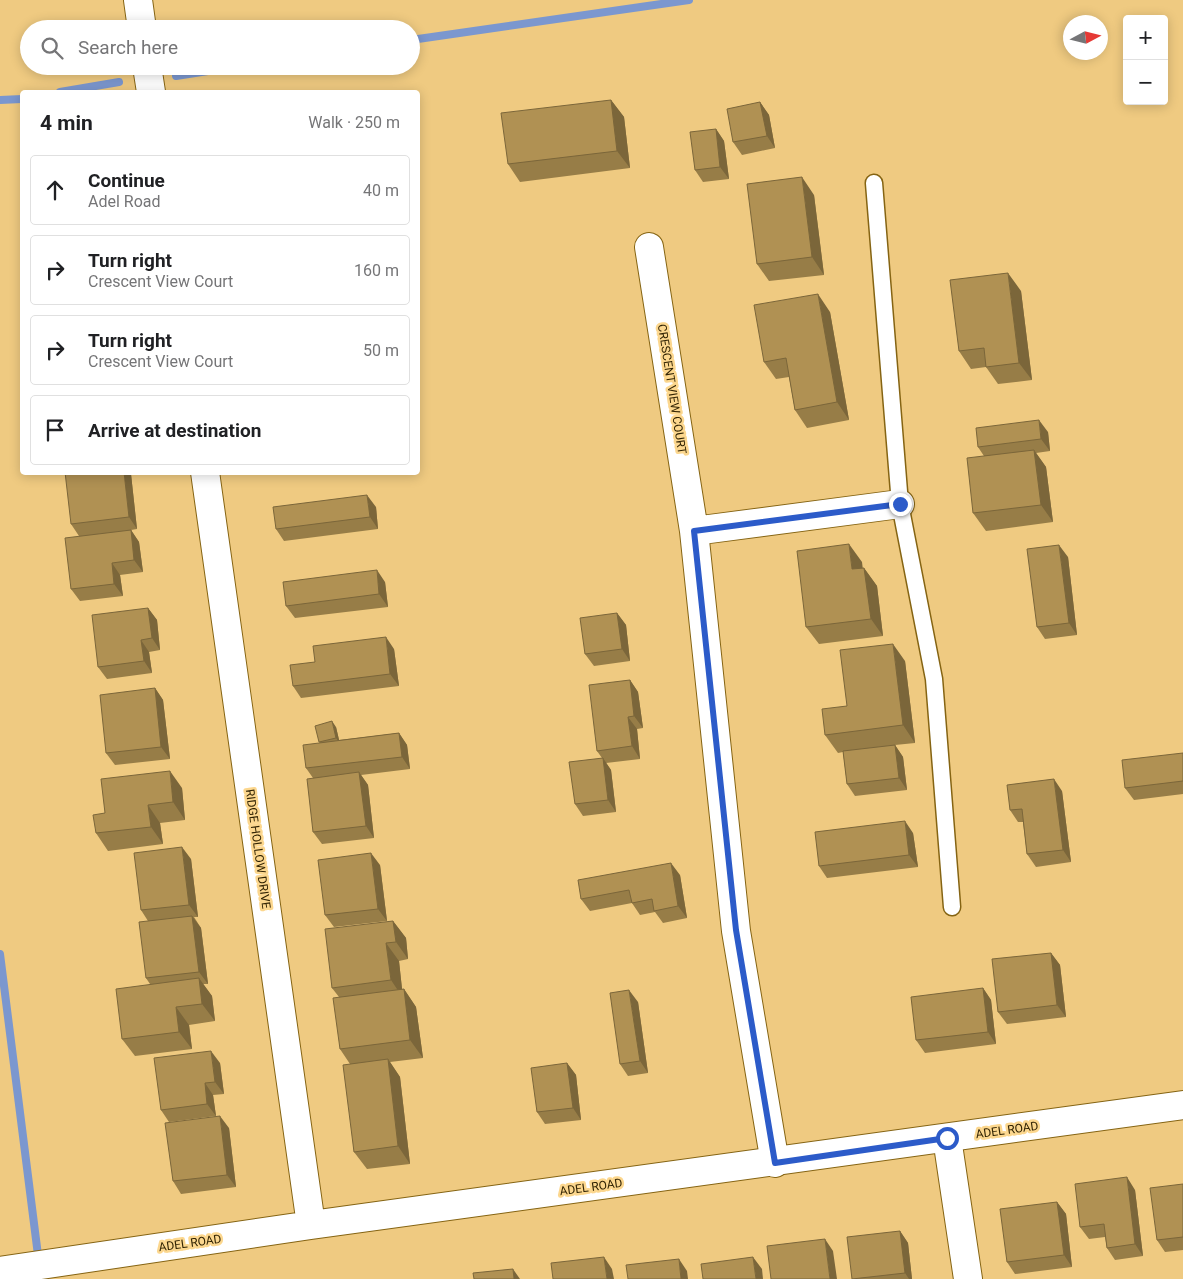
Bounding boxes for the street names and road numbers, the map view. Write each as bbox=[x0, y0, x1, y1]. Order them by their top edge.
street label: CRESCENT VIEW COURT bbox=[655, 323, 689, 455]
street label: RIDGE HOLLOW DRIVE bbox=[243, 788, 273, 910]
street label: ADEL ROAD bbox=[975, 1119, 1039, 1141]
street label: ADEL ROAD bbox=[559, 1176, 623, 1198]
street label: ADEL ROAD bbox=[158, 1232, 222, 1254]

